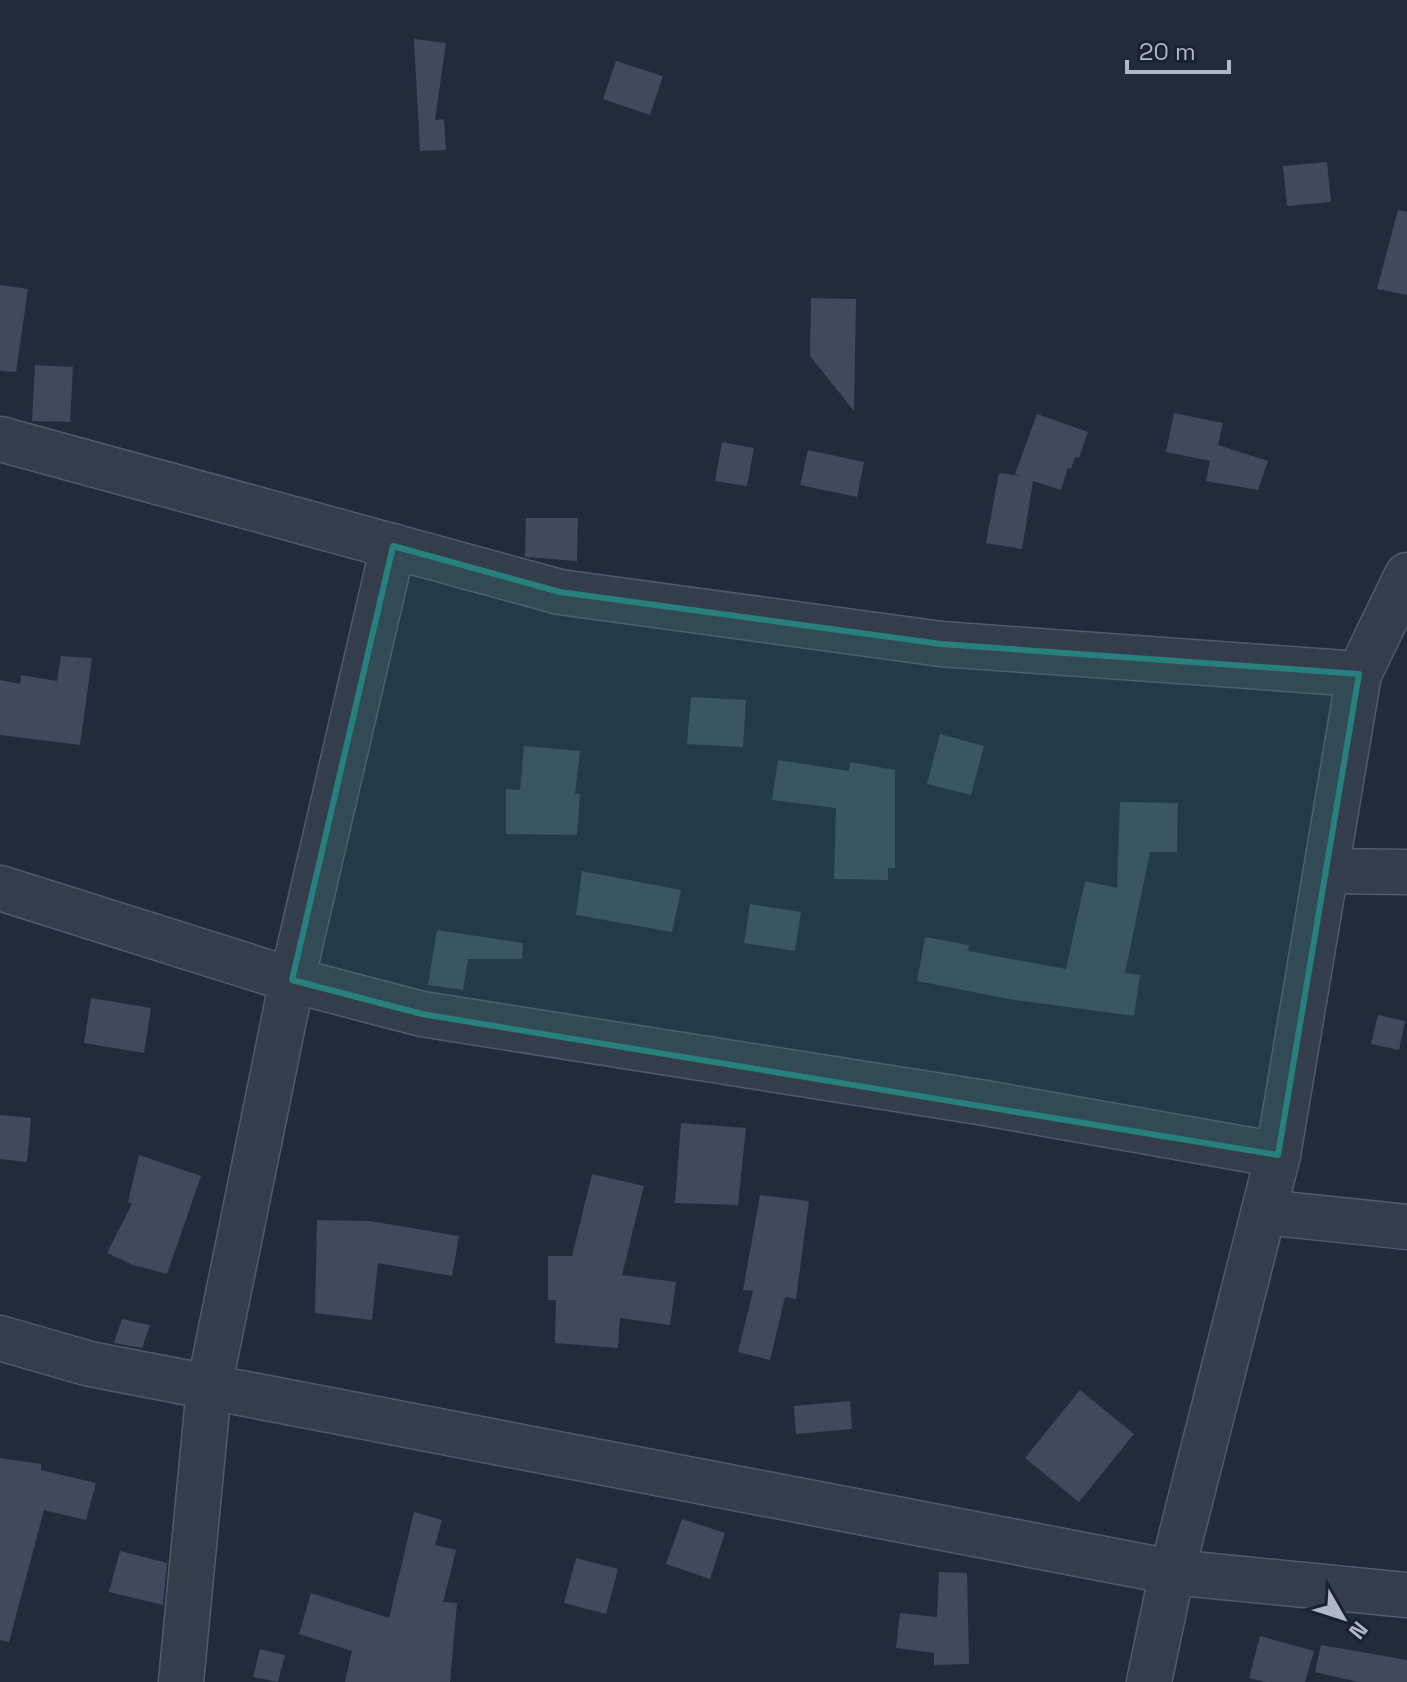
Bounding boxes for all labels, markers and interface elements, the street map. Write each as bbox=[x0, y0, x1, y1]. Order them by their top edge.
scale bar bbox=[1127, 24, 1229, 74]
text: 20 m bbox=[1139, 36, 1196, 67]
north arrow bbox=[1303, 1578, 1383, 1658]
text: N bbox=[1343, 1616, 1374, 1645]

